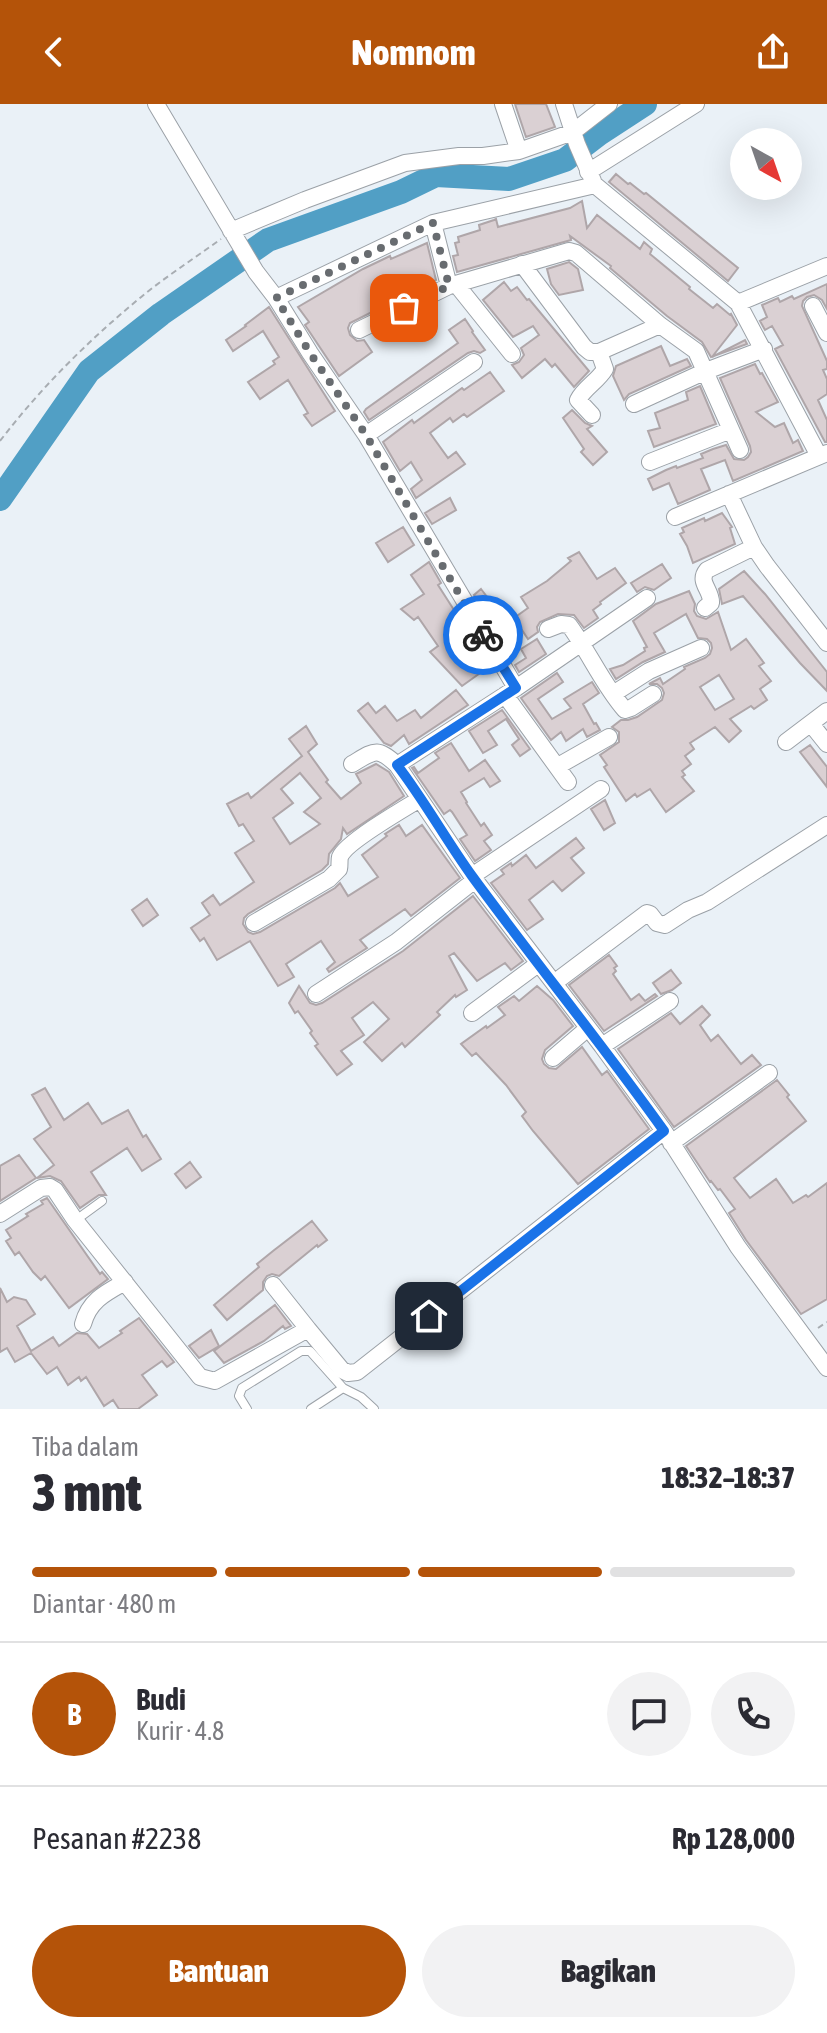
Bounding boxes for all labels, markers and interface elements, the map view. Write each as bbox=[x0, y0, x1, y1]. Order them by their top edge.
icon: back bbox=[32, 30, 76, 74]
icon: share bbox=[751, 30, 795, 74]
text: Nomnom bbox=[351, 31, 476, 73]
north arrow bbox=[730, 128, 802, 200]
map controls bbox=[730, 128, 802, 200]
pin bbox=[370, 274, 438, 342]
icon: bag bbox=[382, 286, 426, 330]
courier bbox=[443, 595, 523, 675]
icon: bike bbox=[461, 613, 505, 657]
pin bbox=[395, 1282, 463, 1350]
icon: home bbox=[407, 1294, 451, 1338]
text: Tiba dalam bbox=[32, 1432, 139, 1462]
text: 18:32–18:37 bbox=[661, 1460, 795, 1494]
text: 3 mnt bbox=[32, 1462, 141, 1522]
text: Diantar · 480 m bbox=[32, 1589, 176, 1619]
button: chat bbox=[607, 1672, 691, 1756]
button: phone bbox=[711, 1672, 795, 1756]
text: Budi bbox=[136, 1682, 186, 1716]
text: B bbox=[67, 1697, 81, 1731]
text: Kurir · 4.8 bbox=[136, 1716, 224, 1746]
text: Pesanan #2238 bbox=[32, 1821, 201, 1855]
text: Rp 128,000 bbox=[672, 1821, 795, 1855]
button: Bantuan bbox=[32, 1925, 406, 2017]
button: Bagikan bbox=[422, 1925, 795, 2017]

